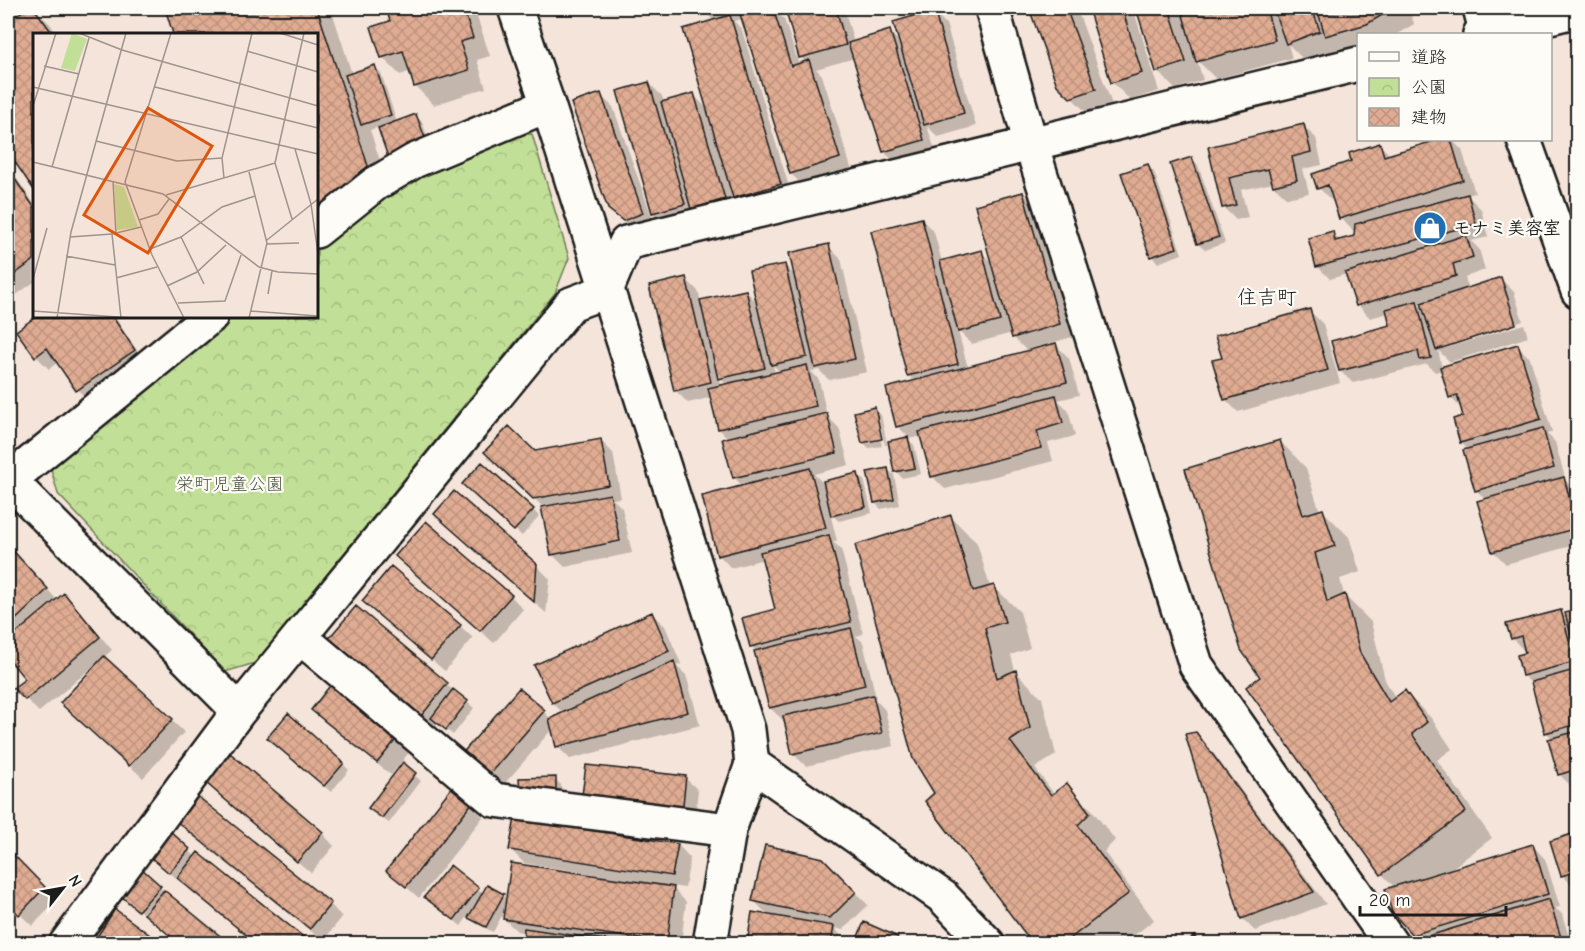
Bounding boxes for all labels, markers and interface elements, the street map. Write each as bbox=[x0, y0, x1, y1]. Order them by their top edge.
inset map bbox=[33, 33, 318, 318]
legend bbox=[1357, 33, 1552, 141]
text: 道路 bbox=[1411, 47, 1447, 68]
text: 公園 bbox=[1411, 77, 1447, 98]
text: 建物 bbox=[1411, 107, 1447, 128]
shop icon: モナミ美容室 bbox=[1412, 210, 1448, 246]
place label: モナミ美容室 bbox=[1453, 218, 1561, 239]
district label: 住吉町 bbox=[1237, 286, 1297, 309]
park label: 栄町児童公園 bbox=[176, 474, 284, 495]
north arrow bbox=[33, 858, 93, 918]
text: N bbox=[65, 872, 85, 890]
scale bar bbox=[1360, 879, 1506, 917]
text: 20 m bbox=[1369, 890, 1410, 911]

